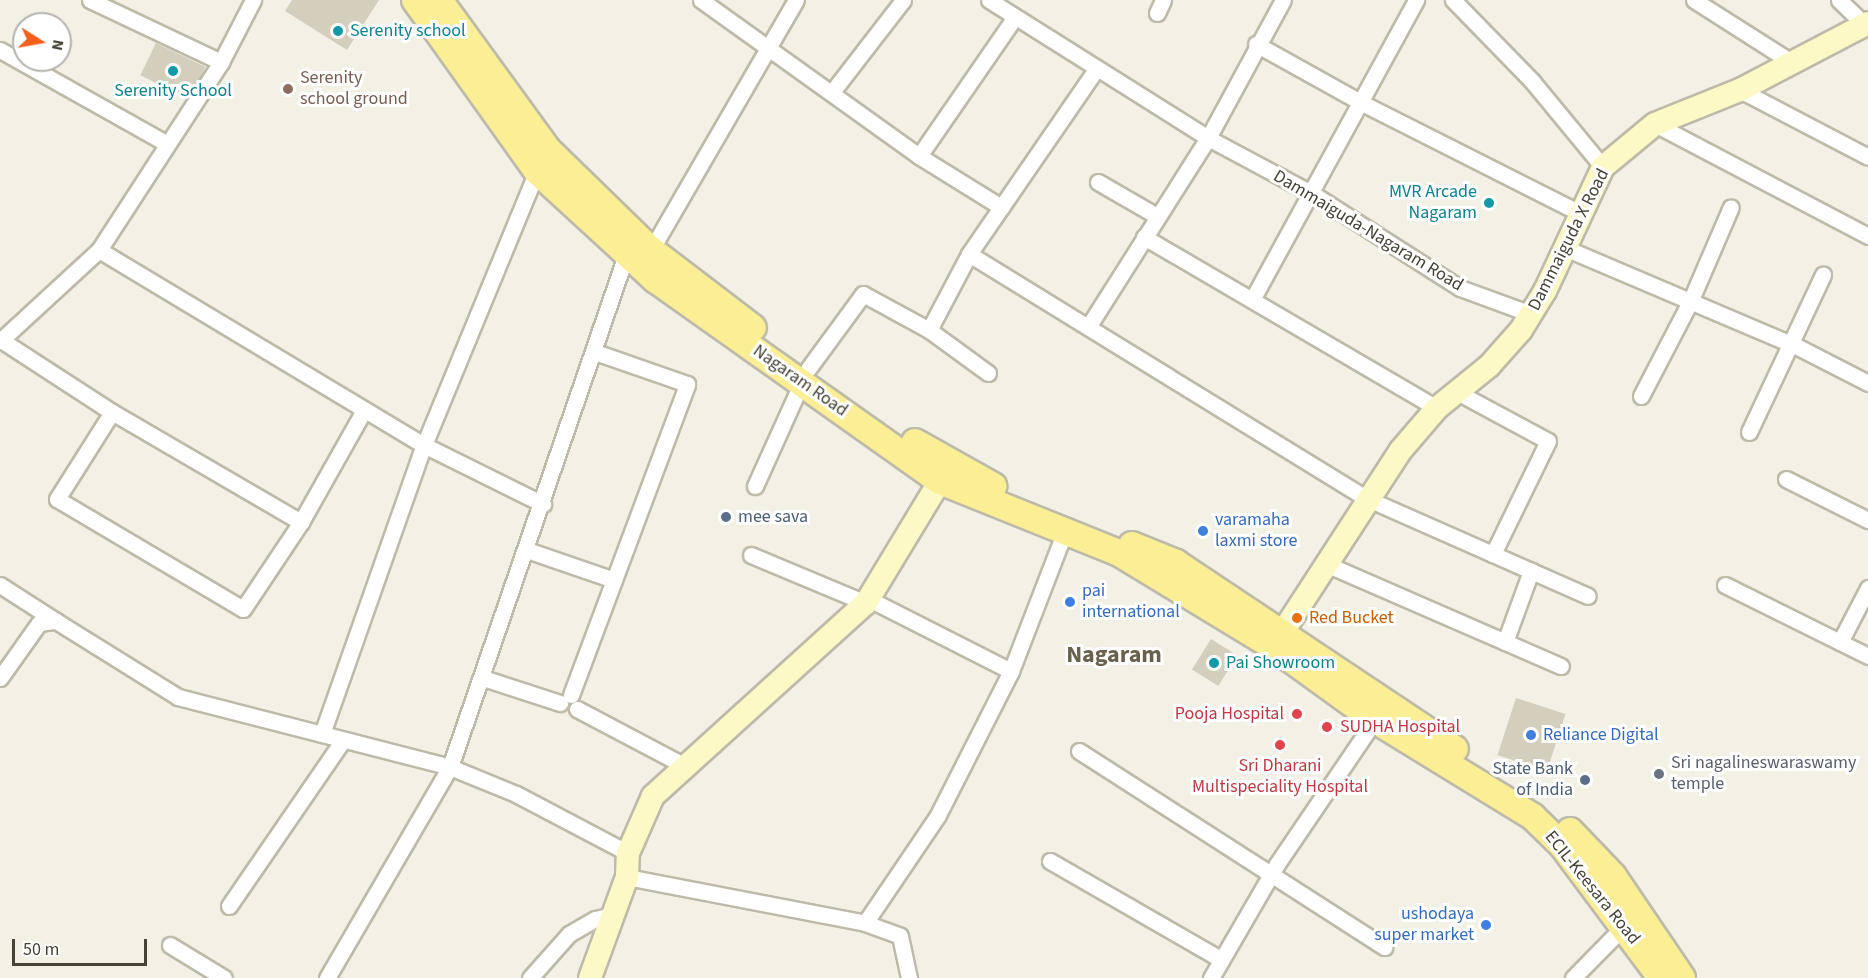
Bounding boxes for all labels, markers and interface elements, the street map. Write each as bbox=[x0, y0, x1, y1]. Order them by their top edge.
north arrow bbox=[12, 12, 72, 72]
place label: Serenity school bbox=[350, 20, 466, 42]
marker: Serenity school bbox=[331, 24, 345, 38]
text: N bbox=[46, 38, 70, 52]
marker: Serenity School bbox=[166, 64, 180, 78]
place label: Serenity school ground bbox=[300, 68, 408, 110]
place label: Serenity School bbox=[114, 80, 232, 102]
marker: Serenity school ground bbox=[281, 82, 295, 96]
street label: Dammaiguda X Road bbox=[1524, 165, 1614, 315]
street label: Dammaiguda-Nagaram Road bbox=[1269, 166, 1467, 296]
place label: MVR Arcade Nagaram bbox=[1389, 182, 1477, 224]
marker: MVR Arcade Nagaram bbox=[1482, 196, 1496, 210]
street label: Nagaram Road bbox=[748, 340, 852, 422]
place label: mee sava bbox=[738, 506, 808, 528]
marker: mee sava bbox=[719, 510, 733, 524]
place label: varamaha laxmi store bbox=[1215, 510, 1297, 552]
marker: varamaha laxmi store bbox=[1196, 524, 1210, 538]
place label: pai international bbox=[1082, 581, 1180, 624]
marker: pai international bbox=[1063, 595, 1077, 609]
place label: Red Bucket bbox=[1309, 607, 1394, 629]
marker: Red Bucket bbox=[1290, 611, 1304, 625]
district label: Nagaram bbox=[1066, 641, 1162, 669]
place label: Pai Showroom bbox=[1226, 652, 1335, 674]
marker: Pai Showroom bbox=[1207, 656, 1221, 670]
place label: Pooja Hospital bbox=[1175, 703, 1284, 725]
marker: Pooja Hospital bbox=[1288, 705, 1306, 723]
place label: SUDHA Hospital bbox=[1340, 716, 1460, 738]
marker: SUDHA Hospital bbox=[1318, 718, 1336, 736]
place label: Reliance Digital bbox=[1543, 724, 1659, 746]
marker: Reliance Digital bbox=[1524, 728, 1538, 742]
marker: Sri Dharani Multispeciality Hospital bbox=[1271, 736, 1289, 754]
place label: Sri nagalineswaraswamy temple bbox=[1671, 753, 1856, 795]
place label: Sri Dharani Multispeciality Hospital bbox=[1192, 756, 1368, 798]
place label: State Bank of India bbox=[1493, 759, 1573, 802]
marker: Sri nagalineswaraswamy temple bbox=[1652, 767, 1666, 781]
marker: State Bank of India bbox=[1578, 773, 1592, 787]
street label: ECIL-Keesara Road bbox=[1540, 827, 1644, 949]
place label: ushodaya super market bbox=[1374, 904, 1474, 946]
marker: ushodaya super market bbox=[1479, 918, 1493, 932]
scale bar bbox=[15, 927, 150, 965]
text: 50 m bbox=[23, 937, 59, 962]

